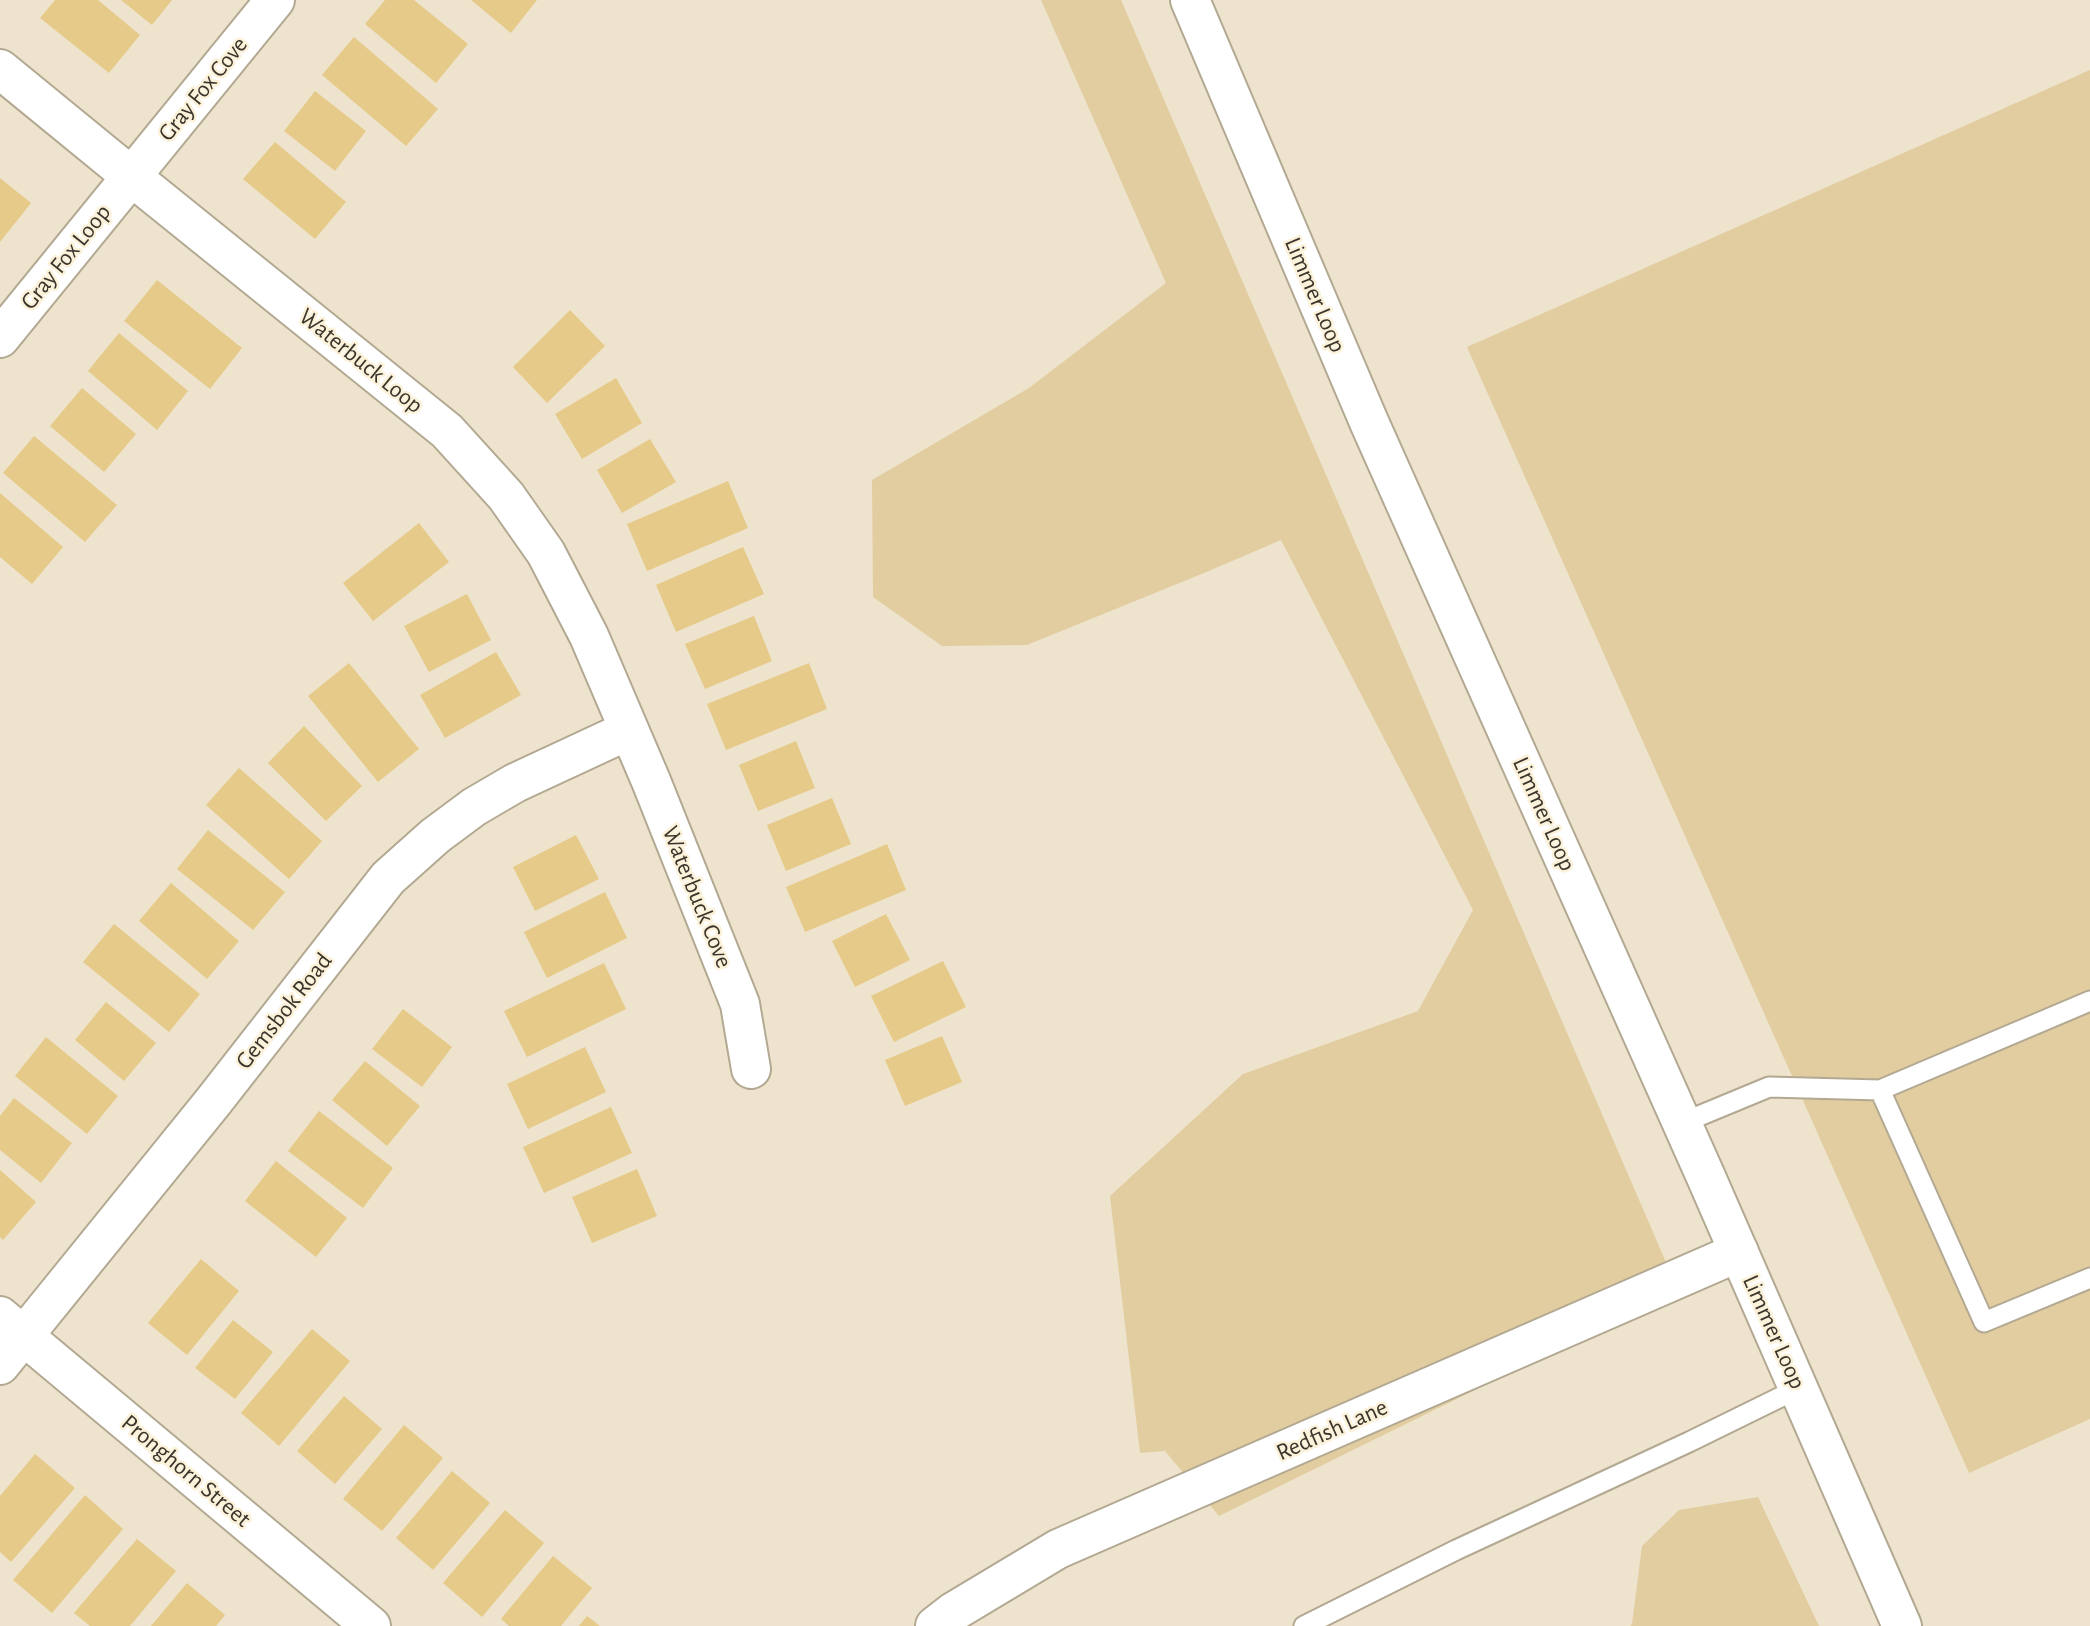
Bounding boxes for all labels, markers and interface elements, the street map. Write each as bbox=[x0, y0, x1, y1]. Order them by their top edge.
street label: Gray Fox Cove bbox=[152, 31, 254, 147]
street label: Gray Fox Loop bbox=[15, 199, 117, 315]
street label: Limmer Loop bbox=[1278, 233, 1352, 357]
street label: Waterbuck Loop bbox=[293, 302, 429, 420]
street label: Limmer Loop bbox=[1506, 752, 1582, 876]
street label: Waterbuck Cove bbox=[655, 822, 739, 972]
street label: Gemsbok Road bbox=[230, 947, 338, 1075]
street label: Limmer Loop bbox=[1736, 1270, 1812, 1394]
street label: Redfish Lane bbox=[1272, 1393, 1392, 1467]
street label: Pronghorn Street bbox=[115, 1409, 257, 1533]

